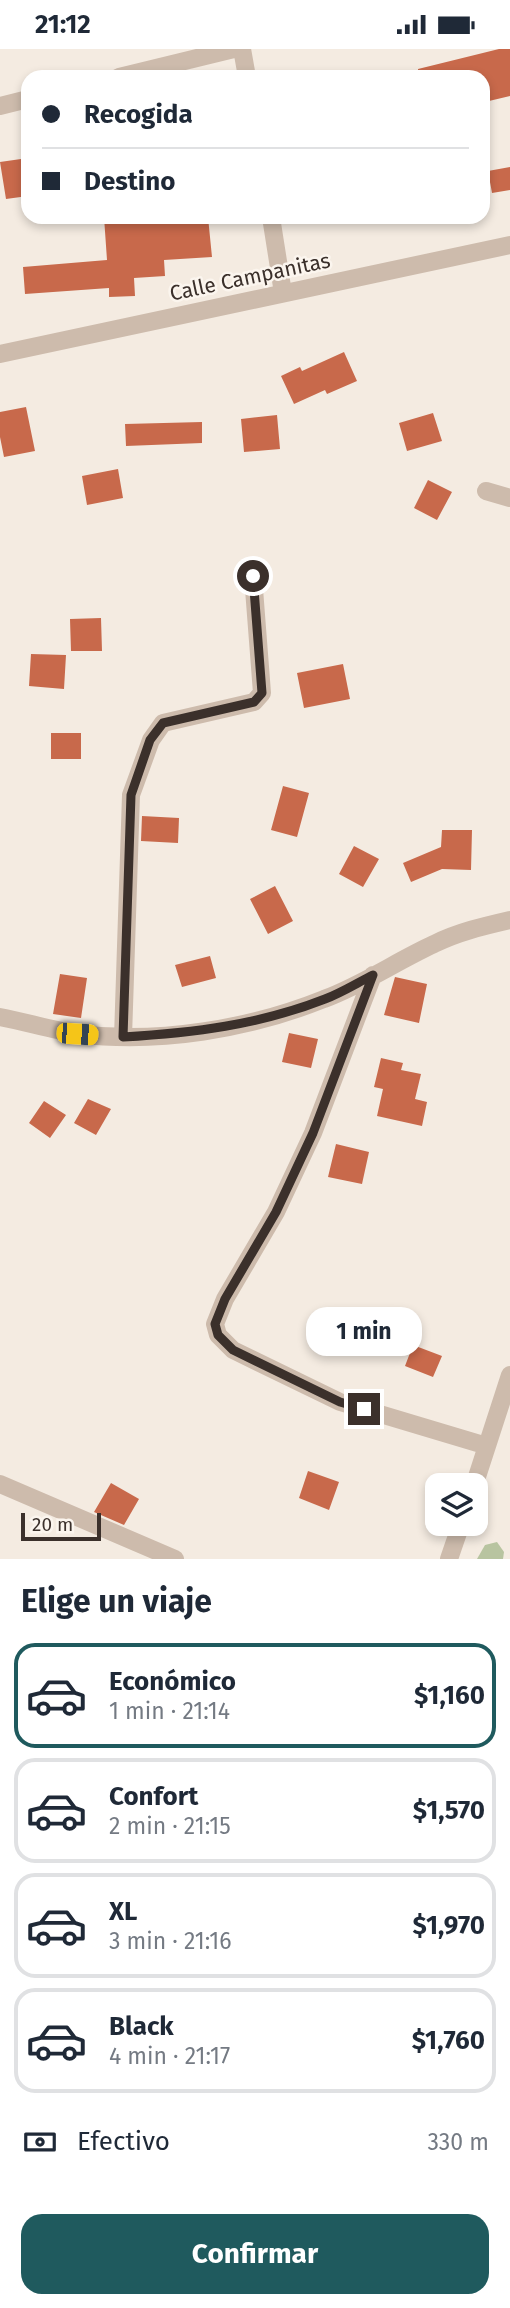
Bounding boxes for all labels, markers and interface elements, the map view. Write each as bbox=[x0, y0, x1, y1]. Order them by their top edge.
text: 21:12 bbox=[35, 9, 91, 40]
text: Recogida bbox=[84, 99, 193, 130]
text: Destino bbox=[84, 166, 175, 197]
street label: Calle Campanitas bbox=[167, 247, 333, 307]
route start bbox=[237, 560, 269, 592]
car bbox=[56, 1022, 99, 1046]
callout: 1 min bbox=[306, 1307, 422, 1357]
text: 1 min bbox=[336, 1317, 392, 1345]
route end bbox=[348, 1393, 380, 1425]
map controls bbox=[425, 1473, 488, 1536]
button: layers bbox=[425, 1473, 488, 1536]
scale bar bbox=[21, 1510, 102, 1542]
text: 20 m bbox=[32, 1513, 73, 1536]
text: Elige un viaje bbox=[21, 1582, 212, 1620]
icon: car bbox=[25, 1664, 88, 1727]
text: Económico bbox=[109, 1666, 236, 1697]
text: $1,160 bbox=[414, 1680, 485, 1711]
text: 1 min · 21:14 bbox=[109, 1697, 230, 1725]
icon: car bbox=[25, 1779, 88, 1842]
text: Confort bbox=[109, 1781, 198, 1812]
text: $1,570 bbox=[413, 1795, 485, 1826]
text: 2 min · 21:15 bbox=[109, 1812, 231, 1840]
icon: car bbox=[25, 1894, 88, 1957]
text: XL bbox=[109, 1896, 137, 1927]
text: $1,970 bbox=[413, 1910, 485, 1941]
text: 3 min · 21:16 bbox=[109, 1927, 232, 1955]
icon: car bbox=[25, 2009, 88, 2072]
text: Black bbox=[109, 2011, 174, 2042]
text: $1,760 bbox=[412, 2025, 485, 2056]
text: 4 min · 21:17 bbox=[109, 2042, 230, 2070]
icon: cash bbox=[21, 2123, 59, 2161]
text: Efectivo bbox=[77, 2126, 170, 2157]
text: 330 m bbox=[427, 2128, 489, 2156]
button: Confirmar bbox=[21, 2214, 489, 2294]

